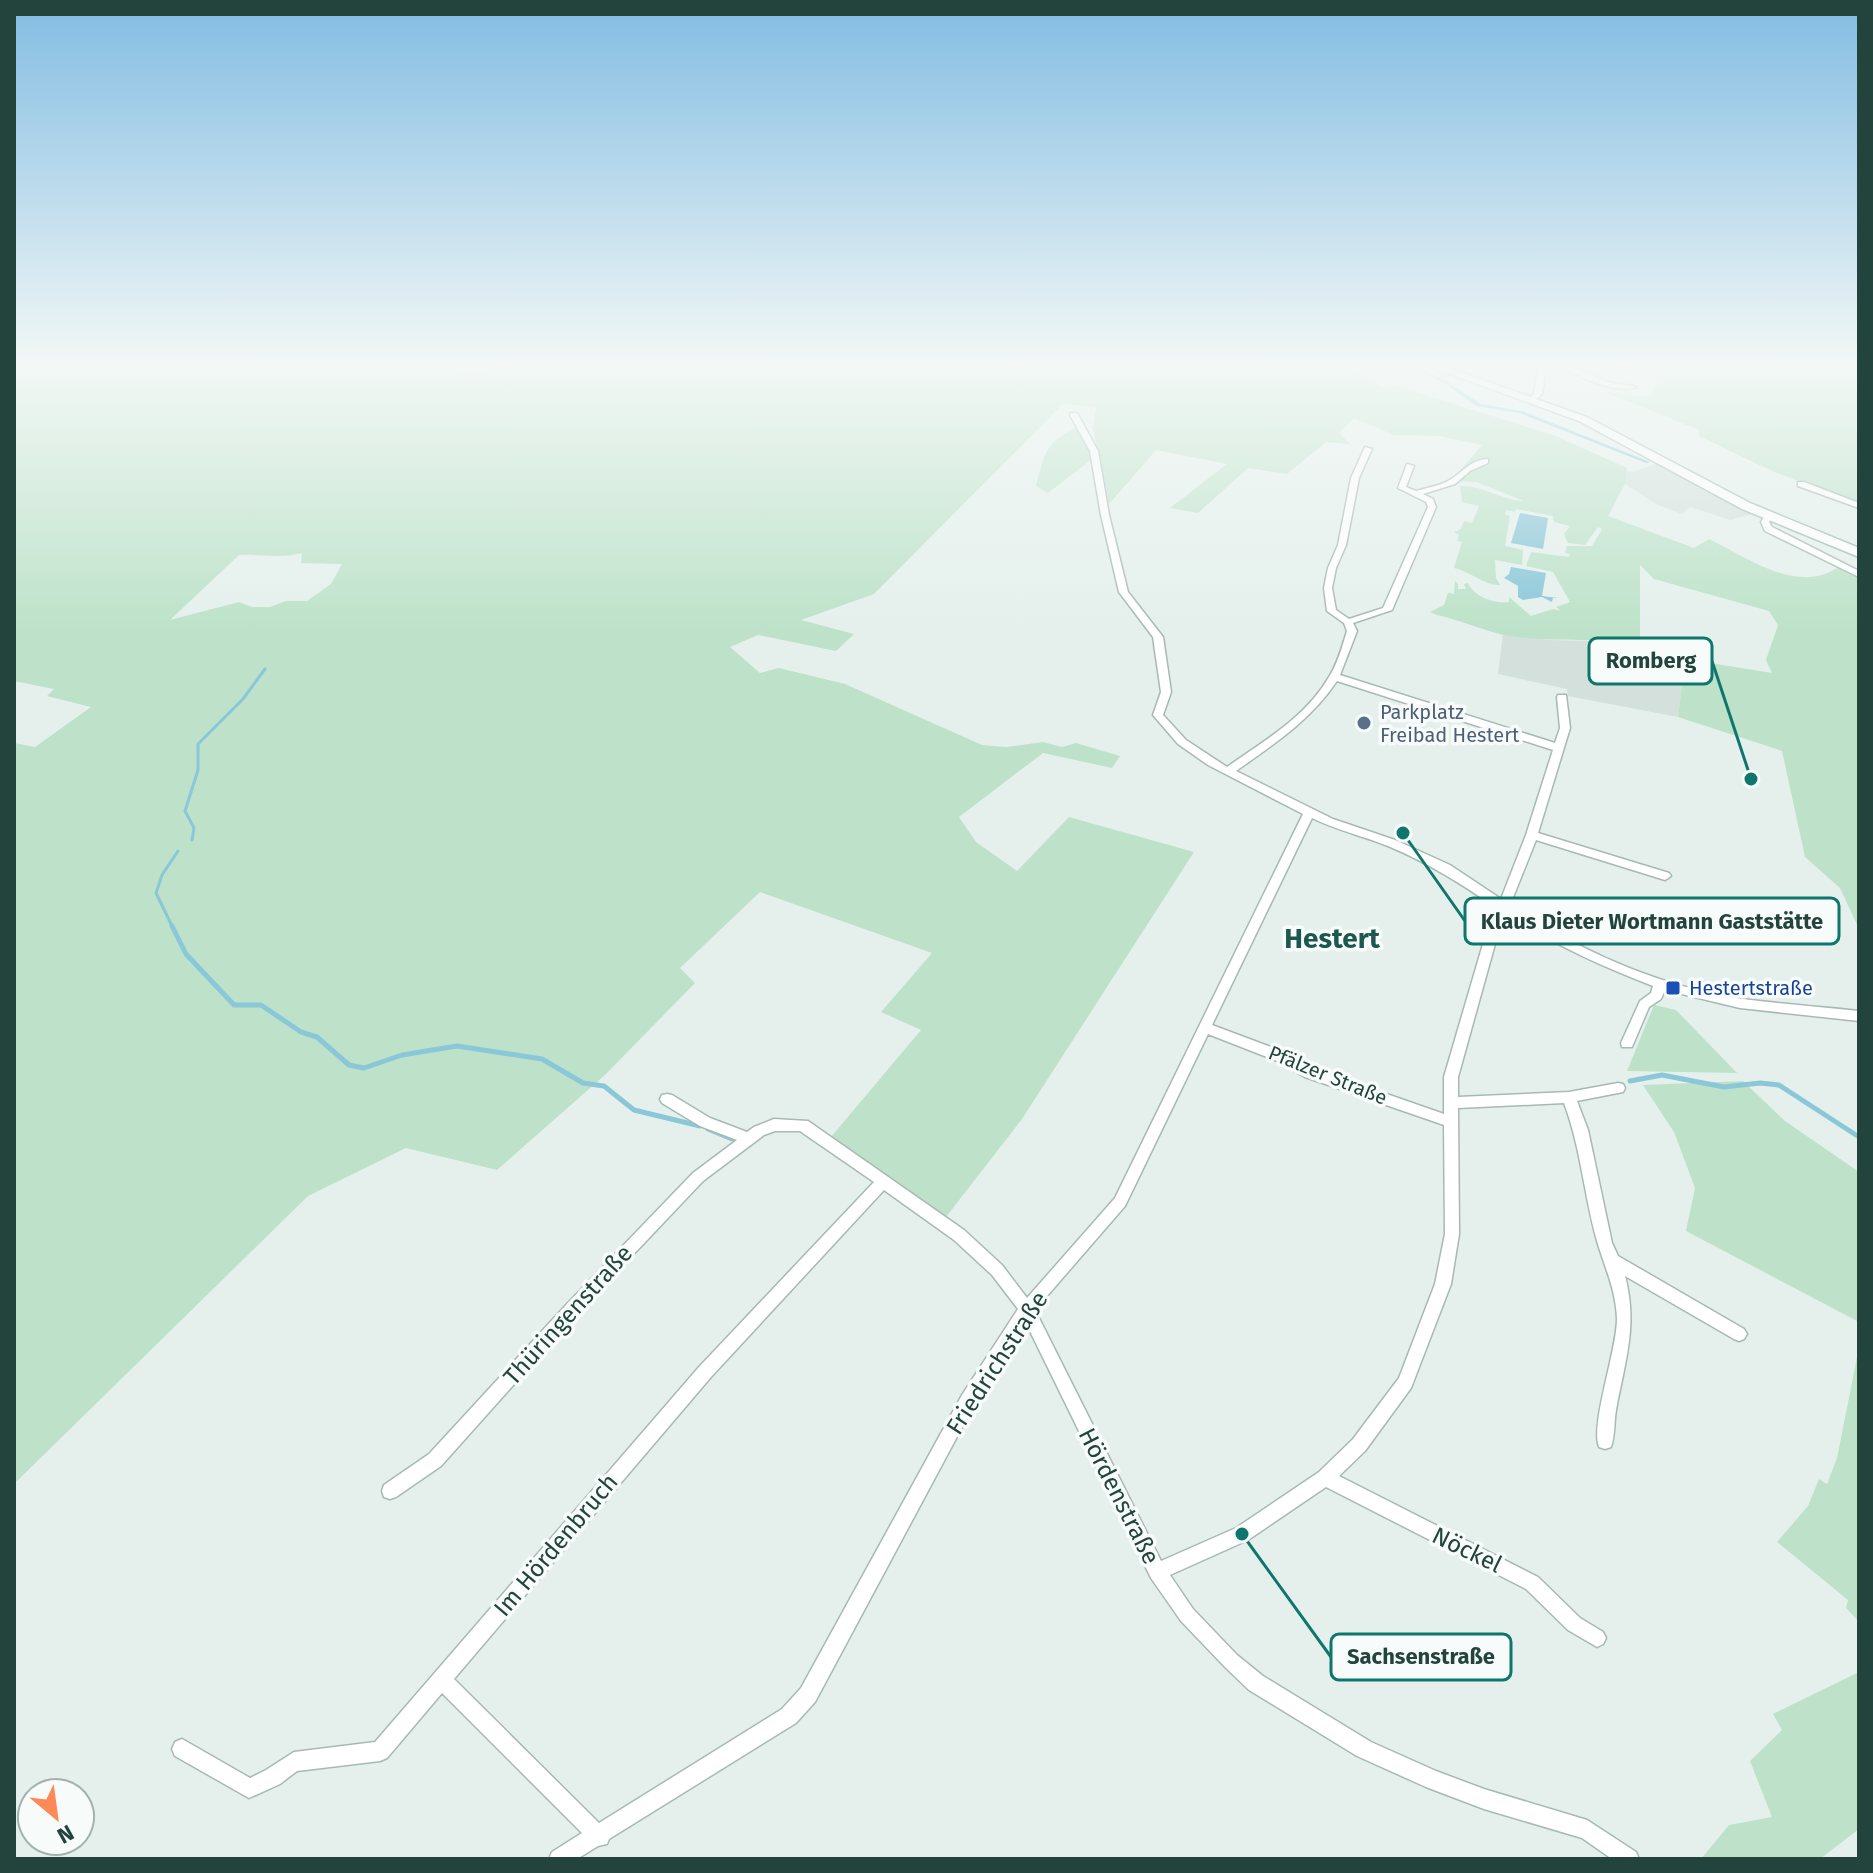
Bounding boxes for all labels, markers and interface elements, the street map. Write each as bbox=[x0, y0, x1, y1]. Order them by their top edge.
callout: Romberg bbox=[1589, 638, 1712, 684]
text: Romberg bbox=[1606, 647, 1697, 674]
place label: Parkplatz Freibad Hestert bbox=[1380, 700, 1520, 747]
marker: Parkplatz Freibad Hestert bbox=[1355, 714, 1373, 732]
callout: Klaus Dieter Wortmann Gaststätte bbox=[1465, 898, 1839, 944]
text: Klaus Dieter Wortmann Gaststätte bbox=[1481, 908, 1823, 935]
district label: Hestert bbox=[1284, 922, 1381, 955]
place label: Hestertstraße bbox=[1689, 976, 1813, 1000]
marker: Hestertstraße bbox=[1664, 979, 1682, 997]
street label: Pfälzer Straße bbox=[1265, 1040, 1391, 1110]
street label: Thüringenstraße bbox=[498, 1239, 638, 1391]
street label: Friedrichstraße bbox=[940, 1286, 1054, 1440]
street label: Hördenstraße bbox=[1073, 1423, 1165, 1569]
street label: Im Hördenbruch bbox=[488, 1468, 624, 1622]
street label: Nöckel bbox=[1428, 1521, 1506, 1579]
callout: Sachsenstraße bbox=[1331, 1634, 1511, 1680]
text: Sachsenstraße bbox=[1347, 1643, 1495, 1670]
north arrow bbox=[16, 1777, 96, 1857]
text: N bbox=[53, 1819, 78, 1849]

